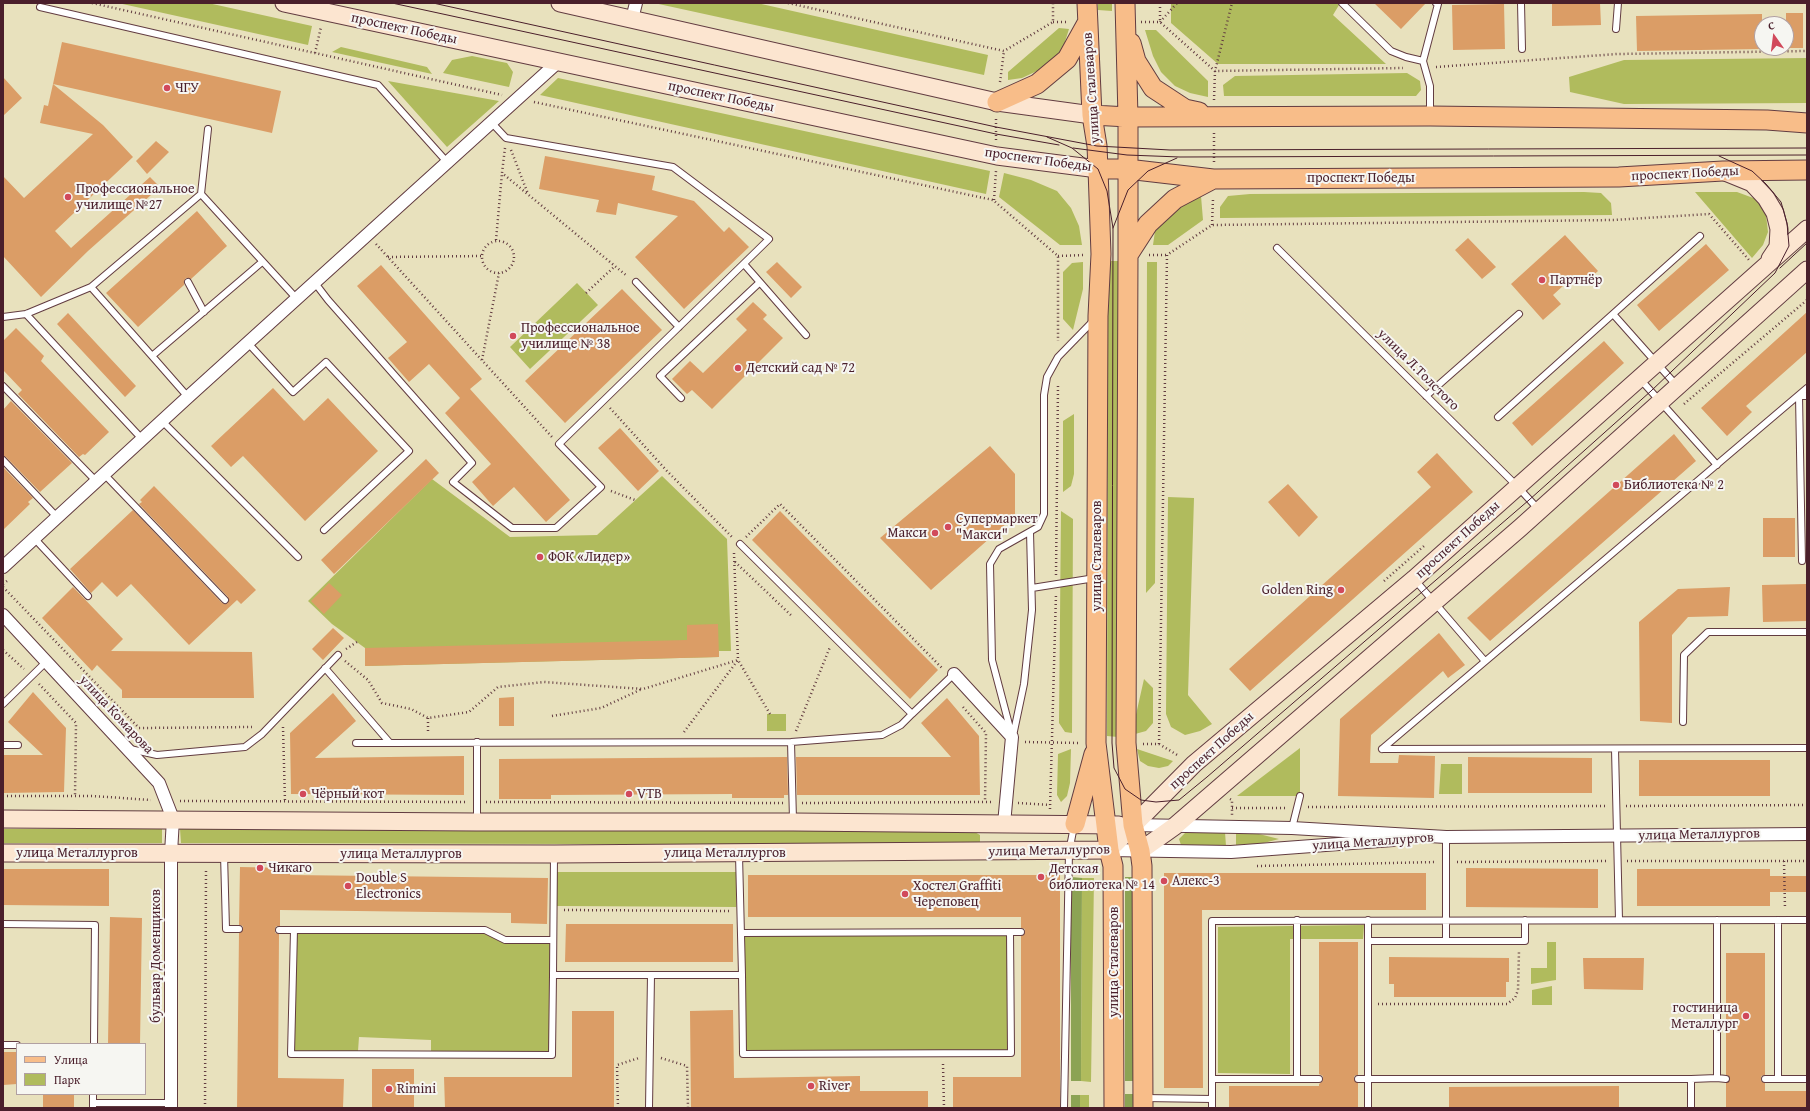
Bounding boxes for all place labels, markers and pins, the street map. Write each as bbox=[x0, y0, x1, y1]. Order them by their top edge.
place label: ЧГУ bbox=[175, 80, 199, 96]
marker: ЧГУ bbox=[162, 83, 172, 93]
place label: Профессиональное училище №27 bbox=[76, 181, 194, 214]
marker: Профессиональное училище №27 bbox=[63, 192, 73, 202]
place label: Партнёр bbox=[1550, 272, 1602, 288]
marker: Партнёр bbox=[1537, 275, 1547, 285]
place label: Профессиональное училище № 38 bbox=[521, 320, 639, 352]
marker: Профессиональное училище № 38 bbox=[508, 331, 518, 341]
place label: Детский сад № 72 bbox=[746, 360, 855, 376]
marker: Детский сад № 72 bbox=[733, 363, 743, 373]
place label: Библиотека № 2 bbox=[1624, 477, 1724, 493]
marker: Библиотека № 2 bbox=[1611, 480, 1621, 490]
place label: Супермаркет "Макси" bbox=[956, 511, 1038, 544]
marker: Супермаркет "Макси" bbox=[943, 522, 953, 532]
place label: Макси bbox=[887, 525, 927, 541]
marker: Макси bbox=[930, 528, 940, 538]
place label: ФОК «Лидер» bbox=[548, 549, 630, 565]
marker: ФОК «Лидер» bbox=[535, 552, 545, 562]
place label: Golden Ring bbox=[1262, 582, 1333, 598]
marker: Golden Ring bbox=[1336, 585, 1346, 595]
place label: Чёрный кот bbox=[311, 786, 384, 802]
place label: VTB bbox=[637, 786, 662, 802]
marker: Чёрный кот bbox=[298, 789, 308, 799]
marker: VTB bbox=[624, 789, 634, 799]
place label: Чикаго bbox=[268, 860, 312, 876]
place label: Детская библиотека № 14 bbox=[1049, 861, 1155, 894]
marker: Чикаго bbox=[255, 863, 265, 873]
place label: Double S Electronics bbox=[356, 870, 421, 902]
marker: Детская библиотека № 14 bbox=[1036, 872, 1046, 882]
place label: Алекс-3 bbox=[1172, 873, 1220, 889]
marker: Алекс-3 bbox=[1159, 876, 1169, 886]
place label: Хостел Graffiti Череповец bbox=[913, 878, 1001, 910]
marker: Double S Electronics bbox=[343, 881, 353, 891]
marker: Хостел Graffiti Череповец bbox=[900, 889, 910, 899]
place label: гостиница Металлург bbox=[1671, 1000, 1738, 1032]
marker: гостиница Металлург bbox=[1741, 1011, 1751, 1021]
place label: River bbox=[819, 1078, 850, 1094]
place label: Rimini bbox=[397, 1081, 436, 1097]
marker: River bbox=[806, 1081, 816, 1091]
marker: Rimini bbox=[384, 1084, 394, 1094]

